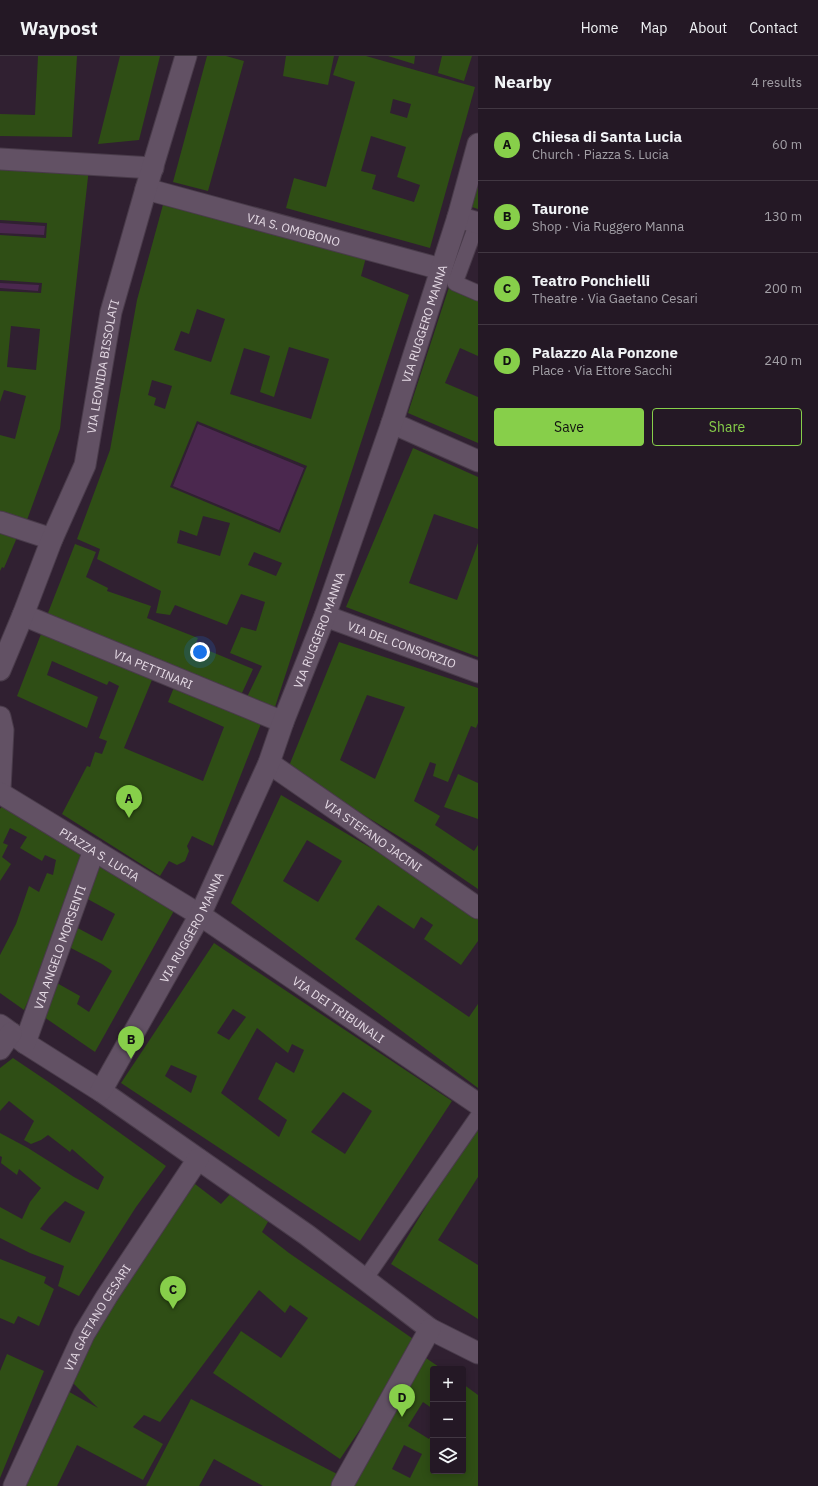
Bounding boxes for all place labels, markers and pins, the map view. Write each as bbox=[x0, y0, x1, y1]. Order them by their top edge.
pin: A bbox=[116, 785, 142, 818]
pin: B bbox=[118, 1026, 144, 1059]
pin: C bbox=[160, 1276, 186, 1309]
pin: D bbox=[389, 1384, 415, 1417]

